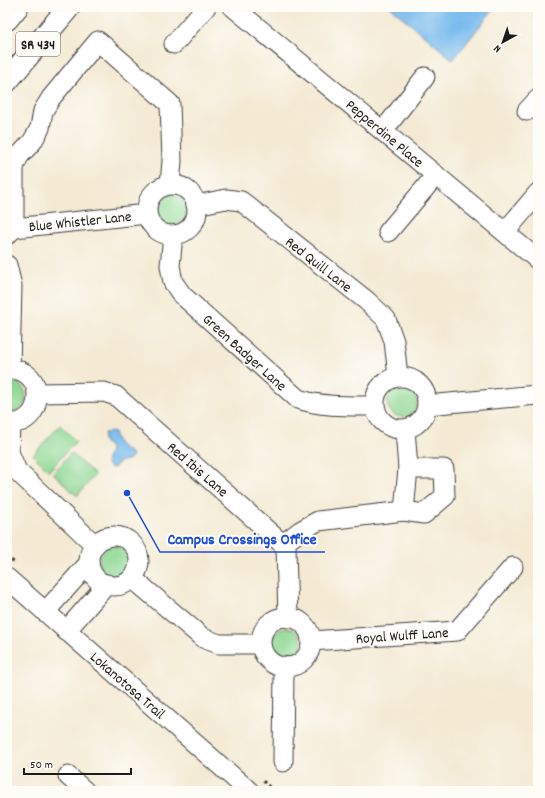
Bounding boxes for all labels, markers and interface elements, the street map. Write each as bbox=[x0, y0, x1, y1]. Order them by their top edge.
north arrow bbox=[483, 22, 523, 62]
road number: SR 434 bbox=[16, 32, 60, 56]
text: N bbox=[490, 40, 505, 56]
street label: Pepperdine Place bbox=[340, 95, 428, 174]
street label: Blue Whistler Lane bbox=[28, 207, 133, 239]
street label: Red Quill Lane bbox=[280, 232, 356, 299]
street label: Green Badger Lane bbox=[197, 310, 291, 398]
street label: Red Ibis Lane bbox=[161, 438, 232, 504]
callout: Campus Crossings Office bbox=[160, 524, 325, 552]
text: Campus Crossings Office bbox=[167, 529, 317, 552]
street label: Royal Wulff Lane bbox=[355, 623, 450, 651]
street label: Lokanotosa Trail bbox=[84, 648, 170, 726]
scale bar bbox=[24, 750, 131, 776]
text: 50 m bbox=[30, 757, 53, 774]

